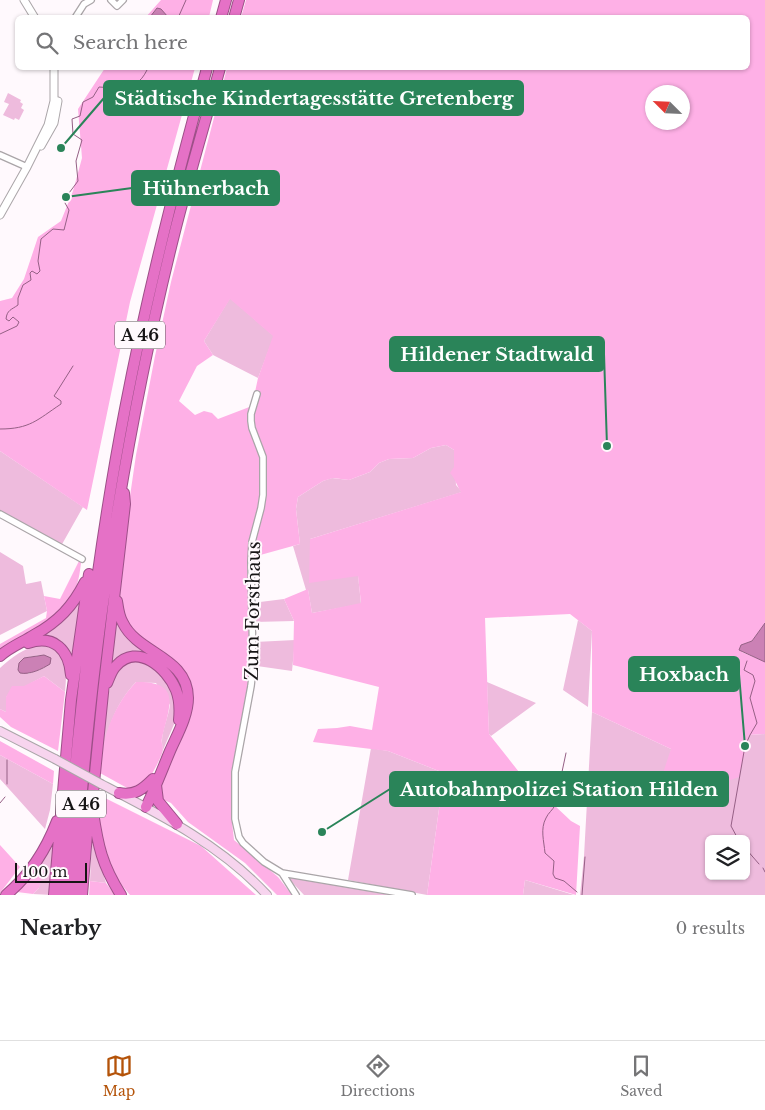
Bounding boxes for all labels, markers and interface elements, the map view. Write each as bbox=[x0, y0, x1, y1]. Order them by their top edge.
search box bbox=[15, 15, 750, 70]
icon: search bbox=[33, 29, 61, 57]
text: Search here bbox=[73, 31, 188, 54]
callout: Städtische Kindertagesstätte Gretenberg bbox=[104, 81, 523, 115]
north arrow bbox=[645, 85, 690, 130]
text: Städtische Kindertagesstätte Gretenberg bbox=[115, 87, 515, 110]
callout: Hühnerbach bbox=[132, 171, 279, 205]
text: Hühnerbach bbox=[143, 177, 270, 200]
road number: A 46 bbox=[115, 322, 165, 348]
callout: Hildener Stadtwald bbox=[390, 337, 604, 371]
text: Hildener Stadtwald bbox=[400, 343, 594, 366]
street label: Zum Forsthaus bbox=[241, 541, 265, 681]
callout: Hoxbach bbox=[629, 657, 739, 691]
text: Hoxbach bbox=[639, 663, 729, 686]
callout: Autobahnpolizei Station Hilden bbox=[390, 772, 728, 806]
text: Autobahnpolizei Station Hilden bbox=[399, 778, 718, 801]
road number: A 46 bbox=[56, 791, 106, 818]
map controls bbox=[705, 835, 750, 880]
button: layers bbox=[705, 835, 750, 880]
scale bar bbox=[15, 860, 88, 883]
text: 100 m bbox=[22, 863, 67, 881]
text: Nearby bbox=[20, 915, 101, 941]
text: 0 results bbox=[676, 918, 745, 938]
tab: Map bbox=[103, 1052, 135, 1100]
tab: Directions bbox=[340, 1052, 415, 1100]
tab: Saved bbox=[620, 1052, 662, 1100]

